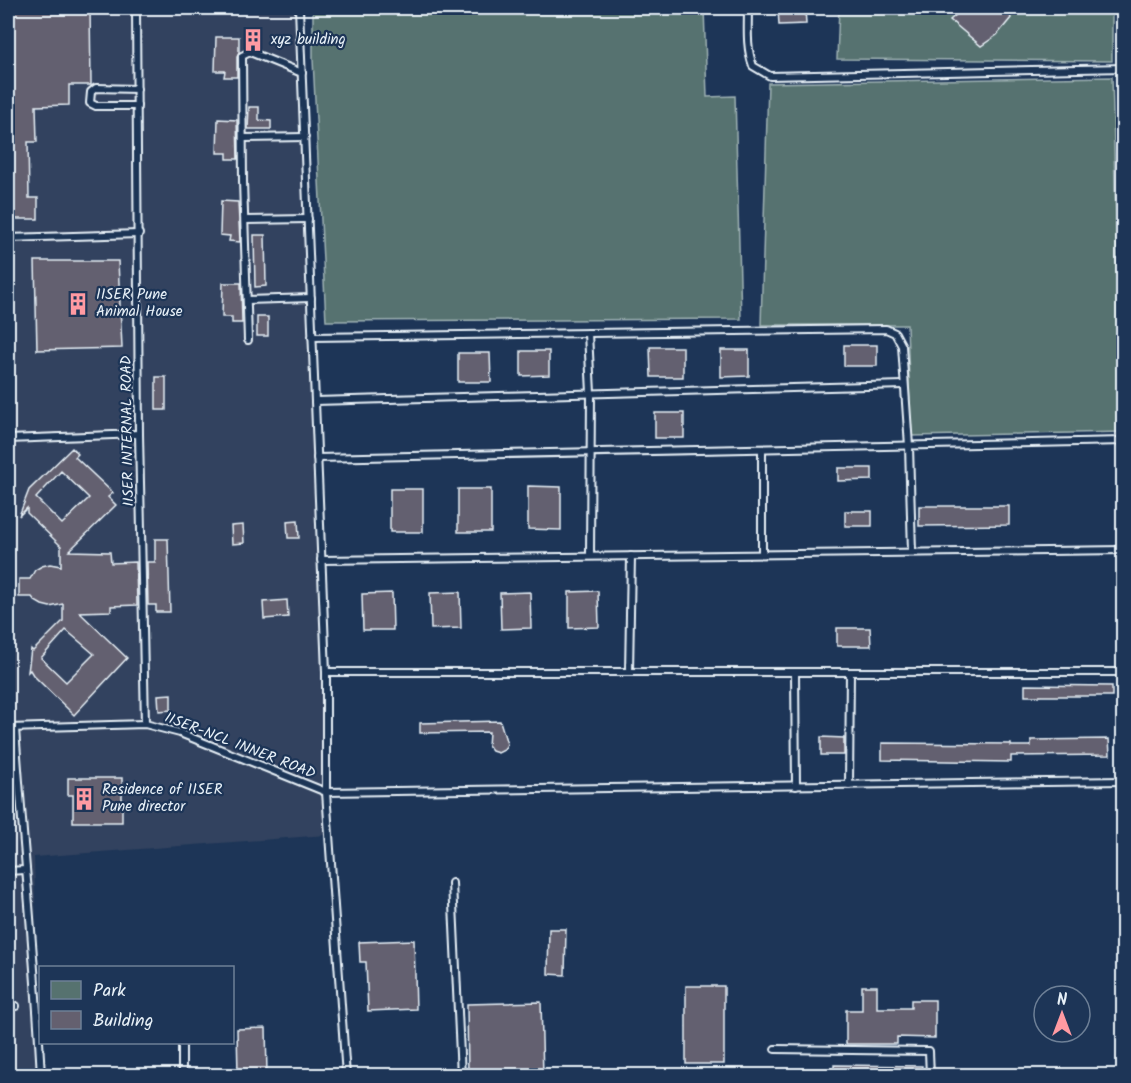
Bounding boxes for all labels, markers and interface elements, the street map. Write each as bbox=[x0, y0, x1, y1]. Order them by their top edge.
building icon: xyz building bbox=[240, 27, 266, 53]
place label: xyz building bbox=[270, 28, 346, 52]
place label: IISER Pune Animal House bbox=[96, 283, 183, 324]
building icon: IISER Pune Animal House bbox=[65, 291, 91, 317]
street label: IISER INTERNAL ROAD bbox=[115, 355, 141, 507]
street label: IISER-NCL INNER ROAD bbox=[161, 706, 319, 786]
place label: Residence of IISER Pune director bbox=[102, 778, 223, 819]
building icon: Residence of IISER Pune director bbox=[71, 786, 97, 812]
legend bbox=[39, 966, 234, 1044]
text: Park bbox=[93, 977, 126, 1006]
north arrow bbox=[1032, 984, 1092, 1044]
text: N bbox=[1057, 988, 1067, 1013]
text: Building bbox=[93, 1007, 153, 1036]

